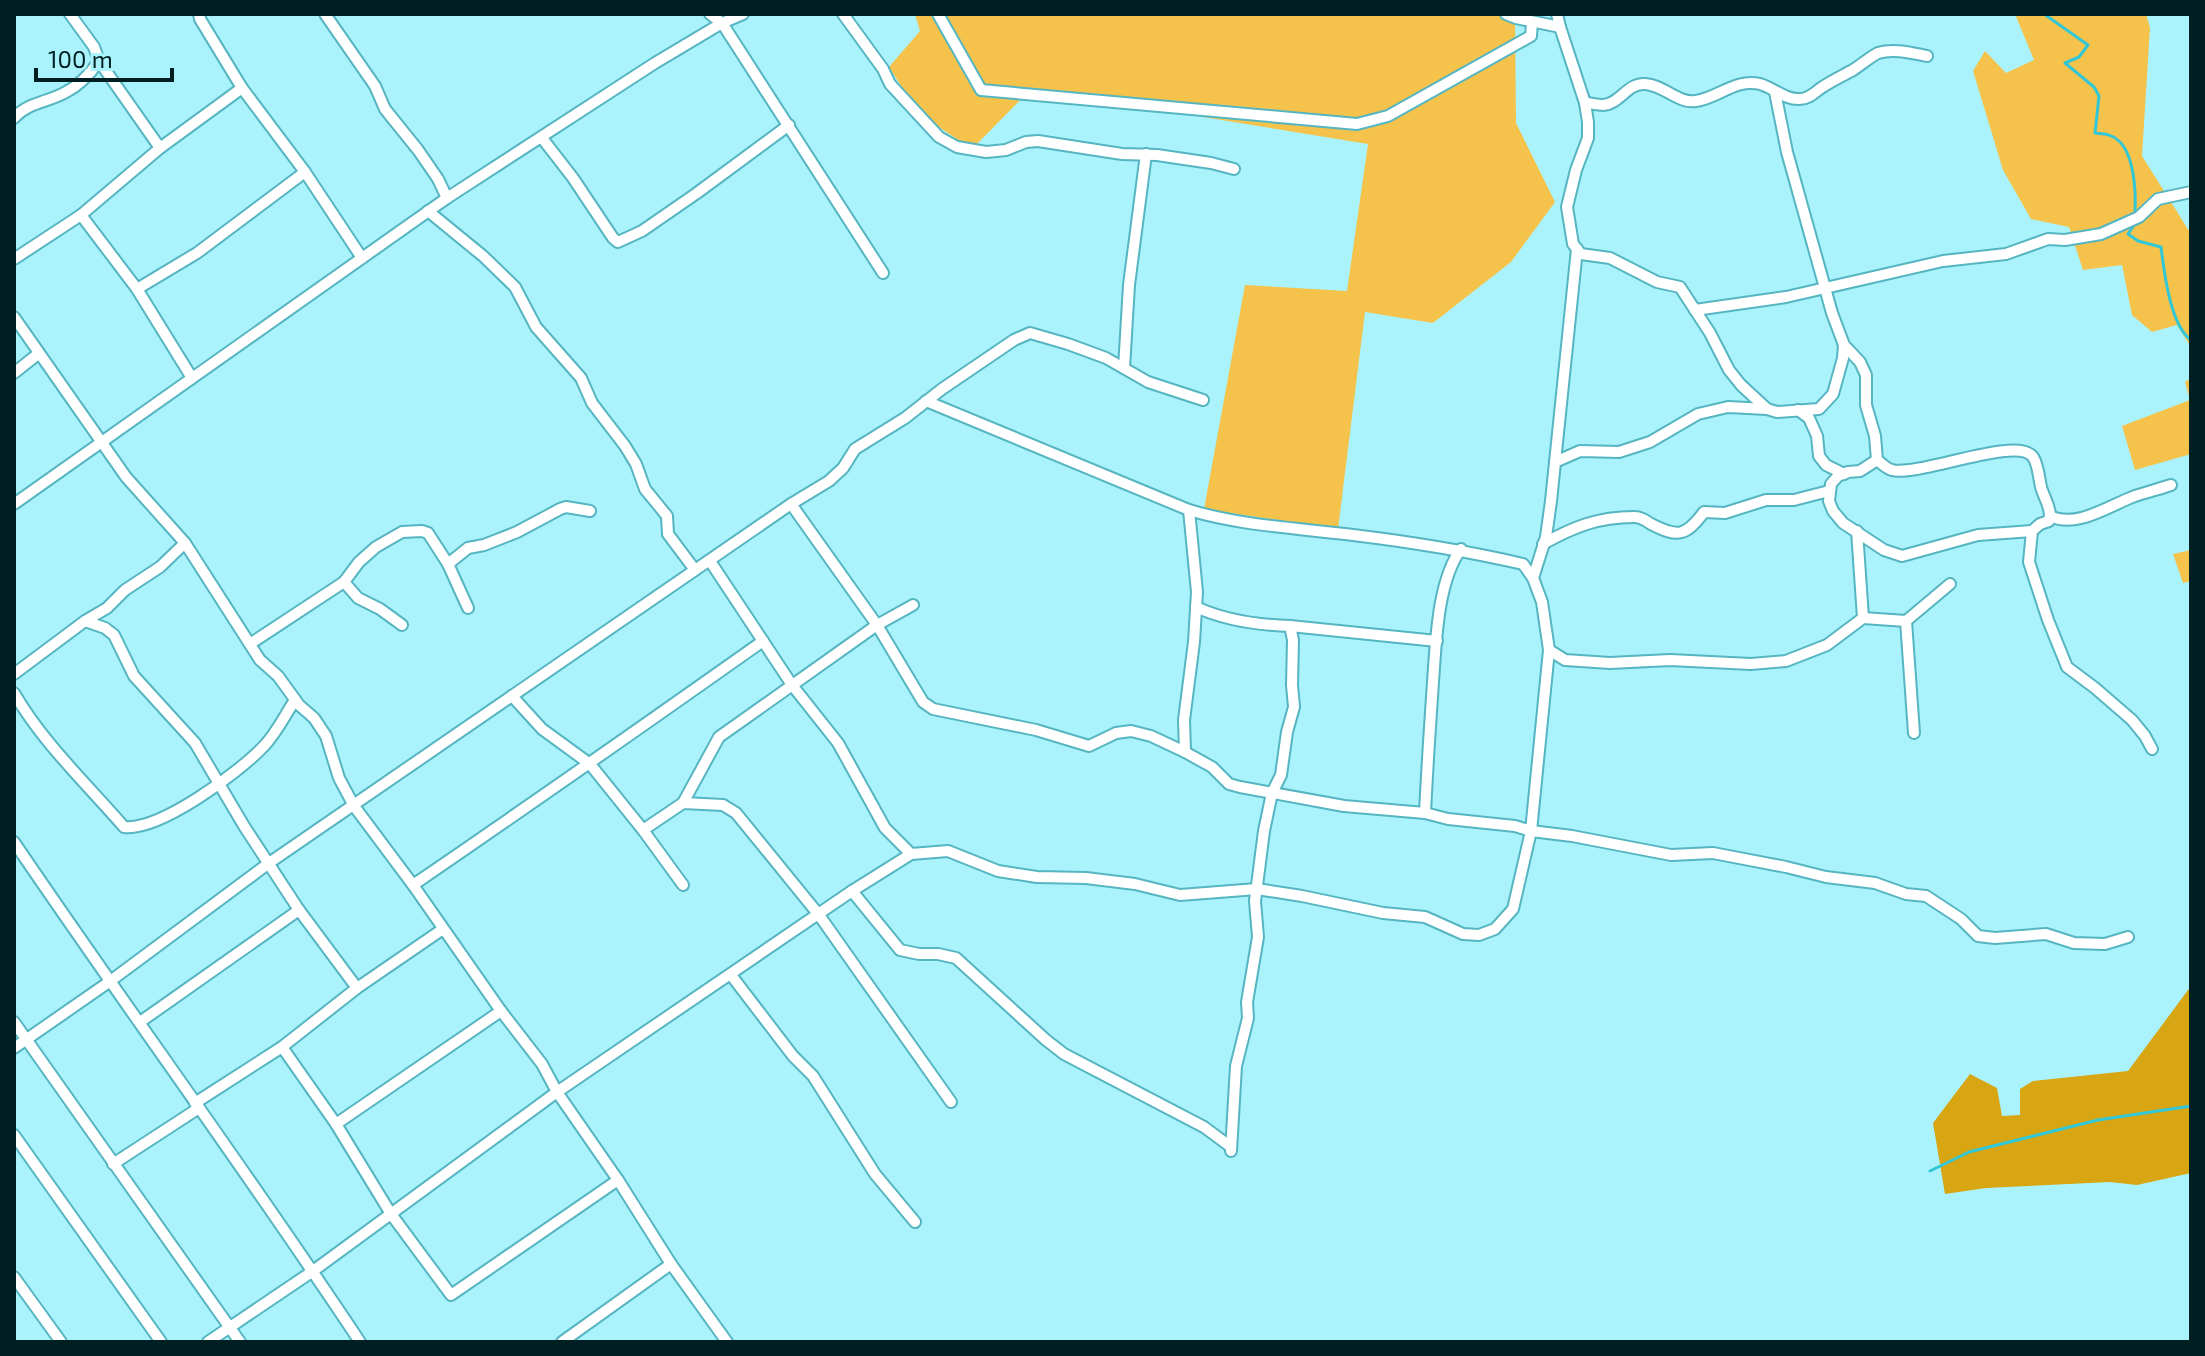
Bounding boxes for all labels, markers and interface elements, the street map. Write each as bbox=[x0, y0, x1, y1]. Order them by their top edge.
scale bar bbox=[36, 32, 172, 82]
text: 100 m bbox=[48, 44, 113, 73]

